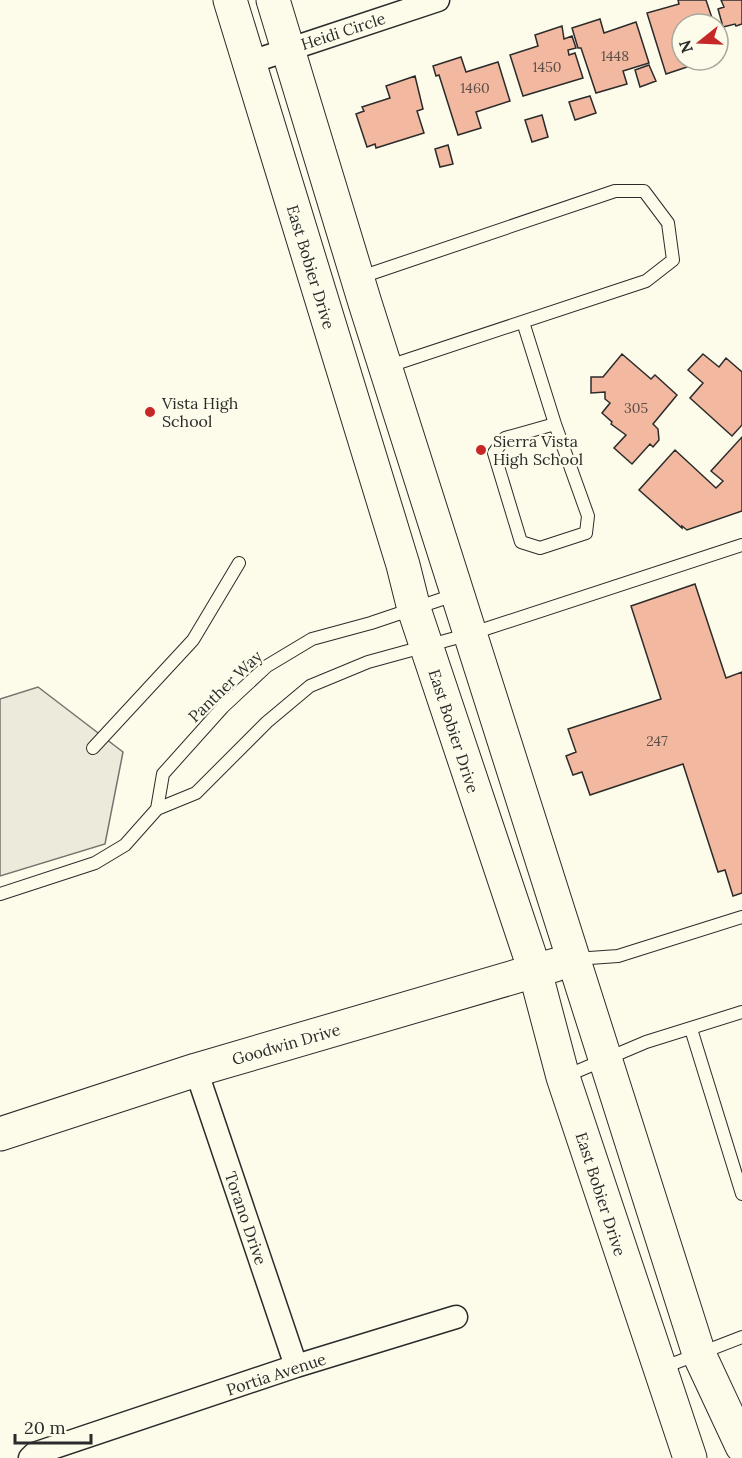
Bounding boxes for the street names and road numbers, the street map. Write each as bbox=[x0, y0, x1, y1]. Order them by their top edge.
street label: Heidi Circle bbox=[298, 8, 388, 54]
street label: East Bobier Drive bbox=[283, 202, 340, 332]
street label: Panther Way bbox=[184, 645, 266, 726]
street label: East Bobier Drive bbox=[425, 667, 484, 796]
street label: Goodwin Drive bbox=[230, 1019, 343, 1069]
street label: East Bobier Drive bbox=[572, 1130, 631, 1259]
street label: Torano Drive bbox=[221, 1169, 271, 1268]
street label: Portia Avenue bbox=[224, 1348, 329, 1399]

